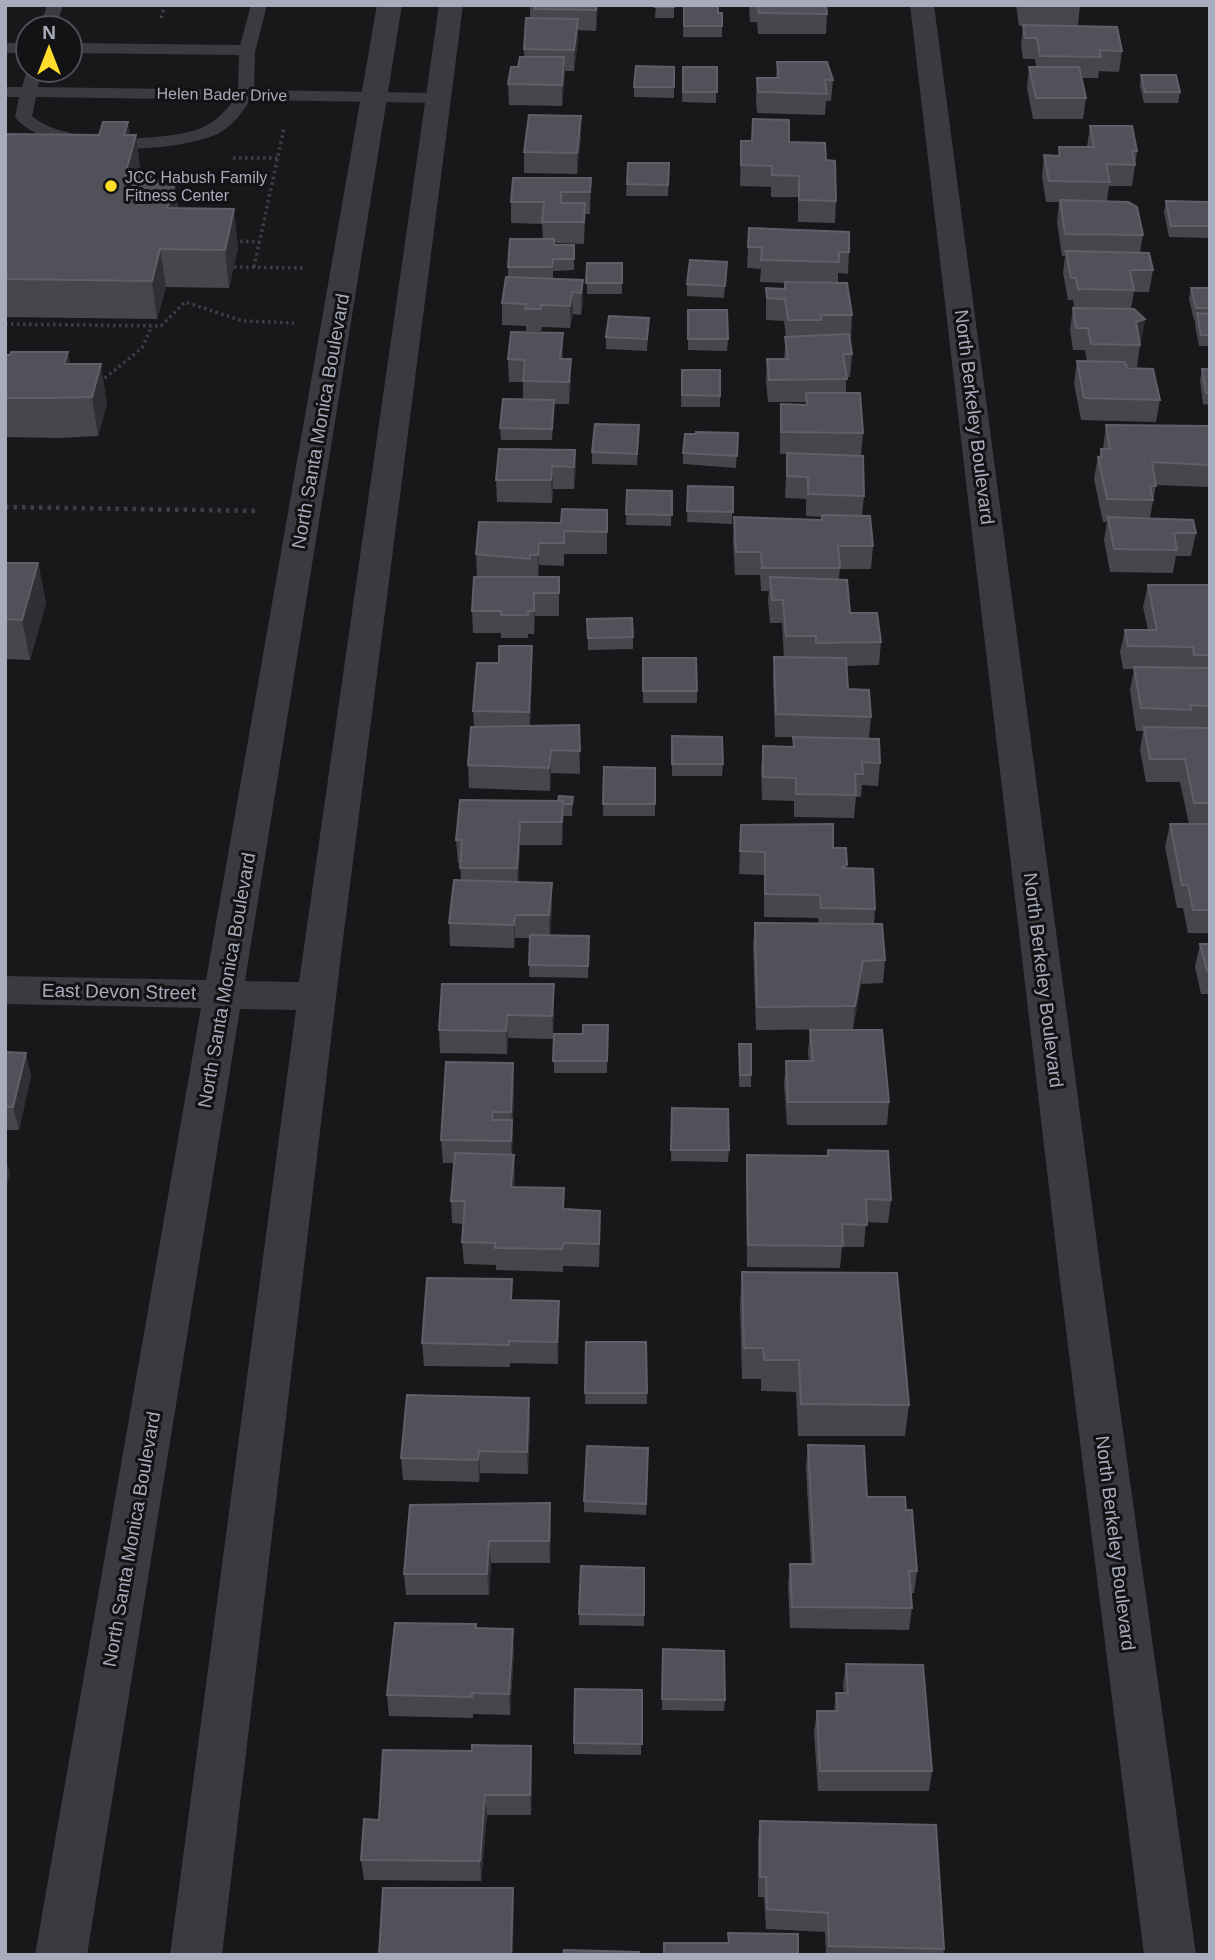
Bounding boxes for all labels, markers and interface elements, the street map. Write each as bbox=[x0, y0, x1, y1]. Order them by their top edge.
north arrow bbox=[14, 14, 84, 84]
text: N bbox=[42, 22, 56, 43]
street label: Helen Bader Drive bbox=[156, 85, 288, 104]
place label: JCC Habush Family Fitness Center bbox=[125, 169, 267, 204]
marker: JCC Habush Family Fitness Center bbox=[103, 178, 119, 194]
street label: North Santa Monica Boulevard bbox=[288, 292, 353, 550]
street label: North Berkeley Boulevard bbox=[951, 308, 998, 526]
street label: North Santa Monica Boulevard bbox=[194, 851, 259, 1109]
street label: North Berkeley Boulevard bbox=[1020, 871, 1067, 1089]
street label: East Devon Street bbox=[42, 980, 197, 1003]
street label: North Santa Monica Boulevard bbox=[99, 1410, 164, 1668]
street label: North Berkeley Boulevard bbox=[1092, 1434, 1139, 1652]

